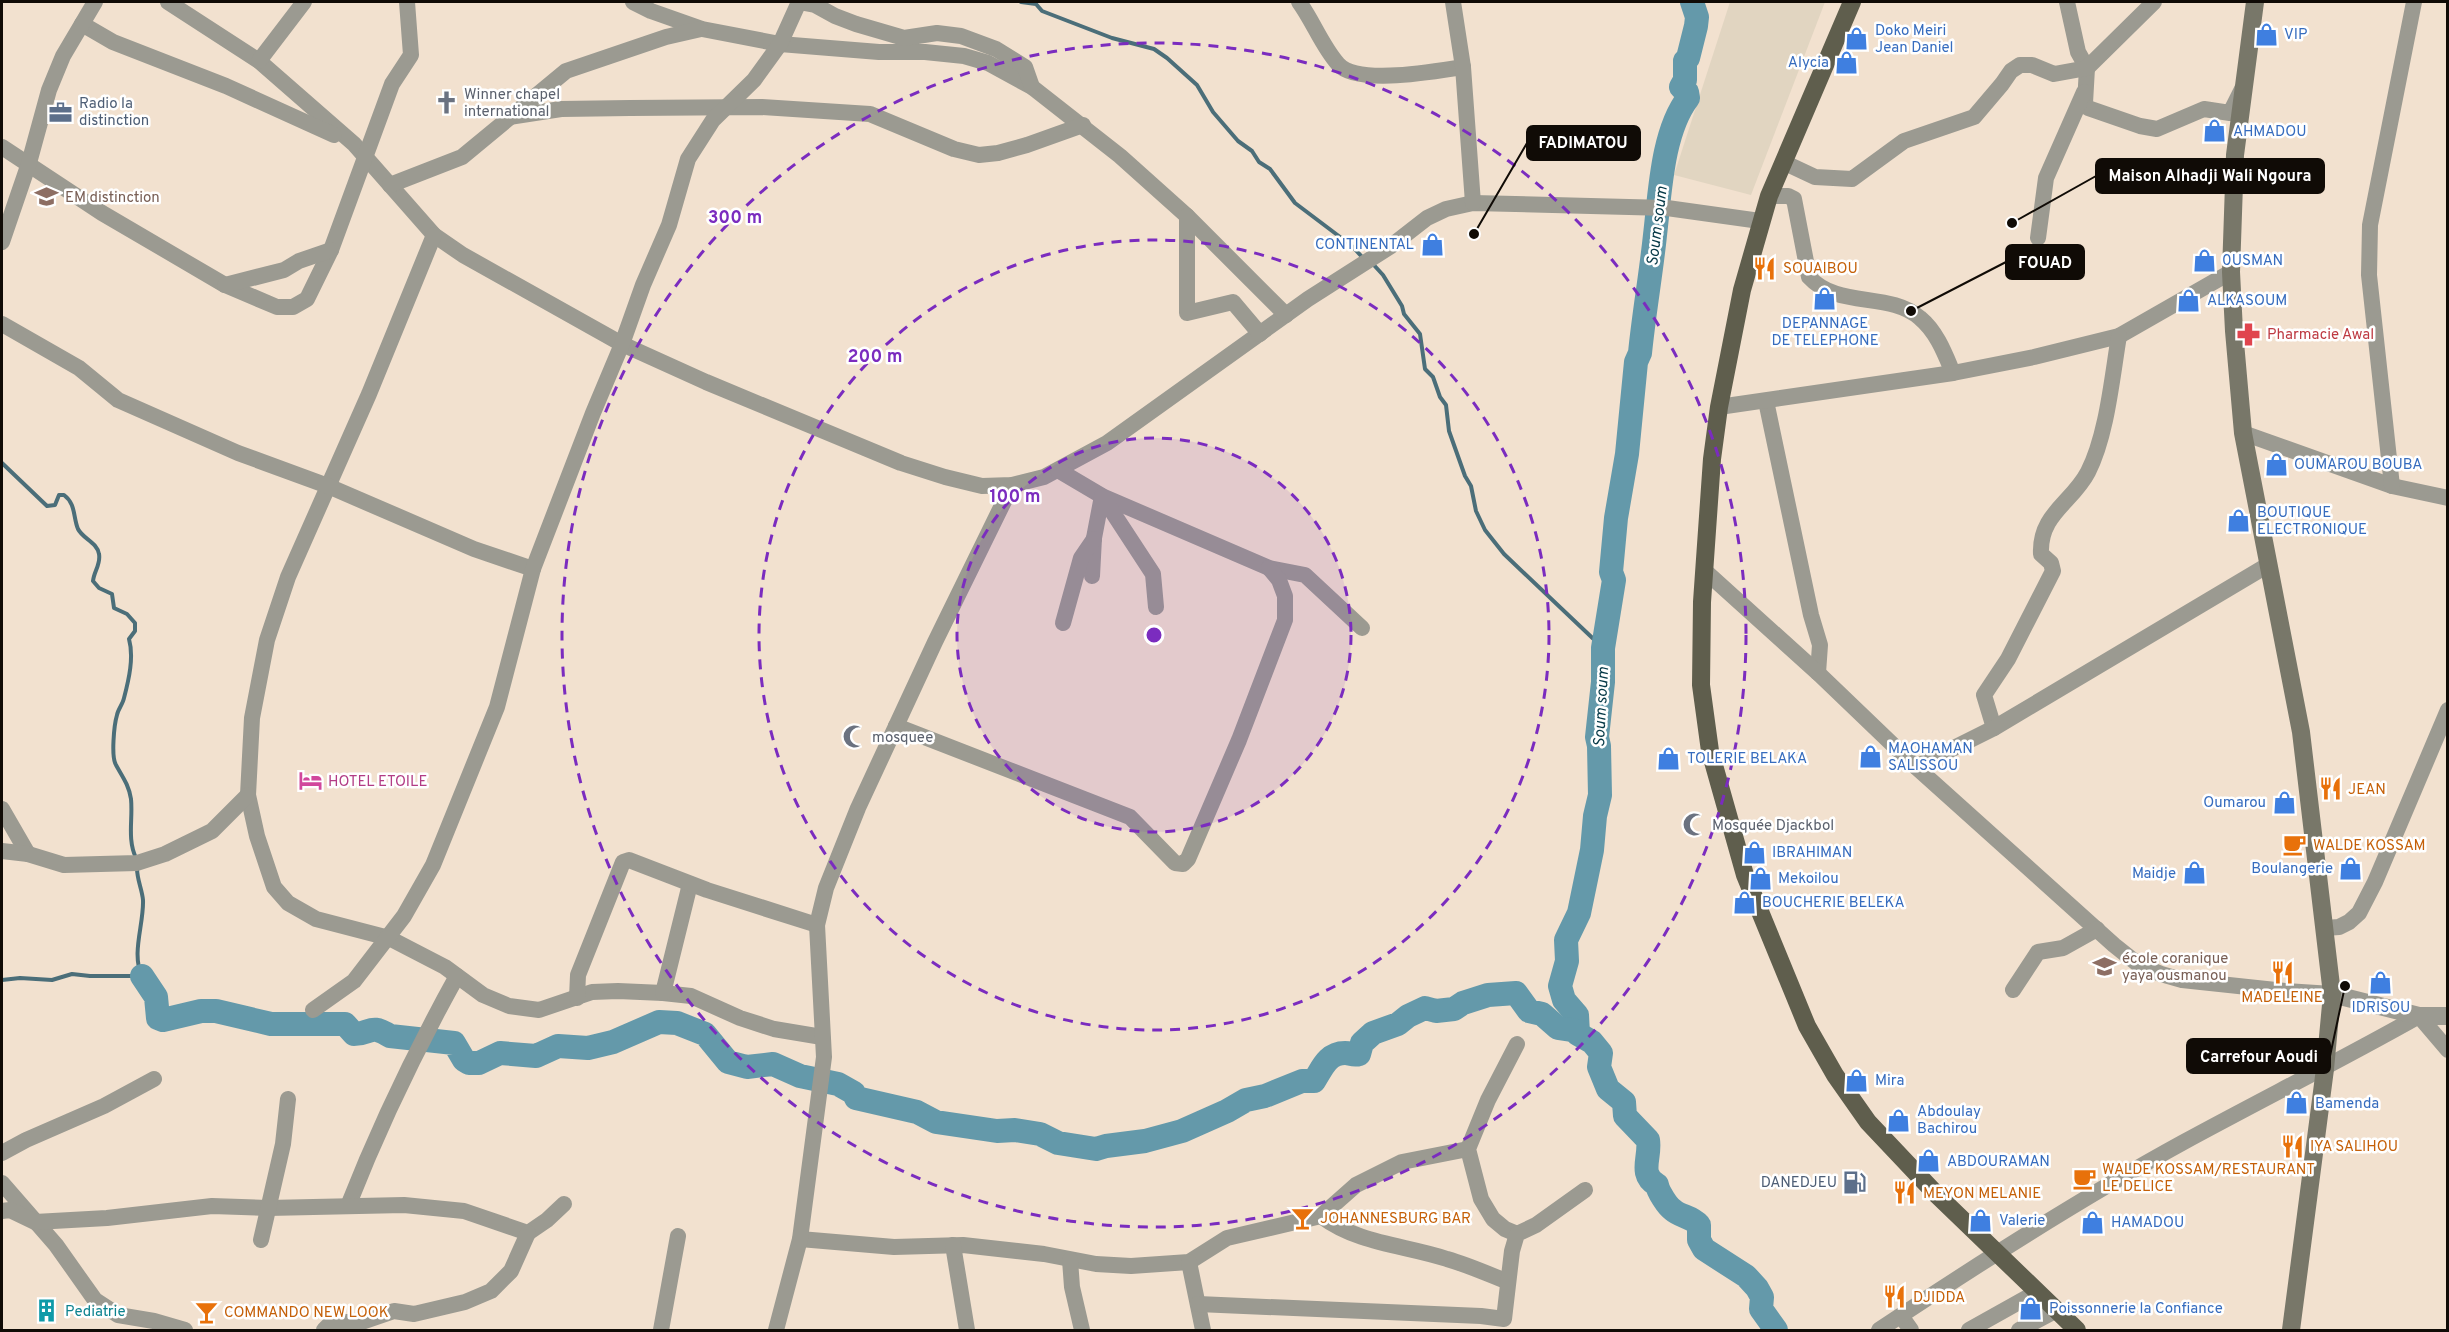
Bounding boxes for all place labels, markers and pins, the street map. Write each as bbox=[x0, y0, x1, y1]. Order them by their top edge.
shop icon: VIP bbox=[2253, 21, 2279, 47]
place label: Doko Meiri Jean Daniel bbox=[1875, 22, 1954, 58]
shop icon: Doko Meiri Jean Daniel bbox=[1844, 26, 1870, 52]
place label: VIP bbox=[2284, 26, 2307, 45]
shop icon: Alycia bbox=[1834, 49, 1860, 75]
place label: Alycia bbox=[1788, 54, 1829, 73]
place label: Winner chapel international bbox=[464, 86, 560, 122]
church icon: Winner chapel international bbox=[433, 90, 459, 116]
place label: Radio la distinction bbox=[79, 95, 149, 131]
office icon: Radio la distinction bbox=[48, 99, 74, 125]
shop icon: AHMADOU bbox=[2202, 118, 2228, 144]
place label: AHMADOU bbox=[2233, 123, 2306, 142]
callout: FADIMATOU bbox=[1527, 126, 1640, 160]
callout: Maison Alhadji Wali Ngoura bbox=[2096, 159, 2324, 193]
school or university icon: EM distinction bbox=[34, 184, 60, 210]
place label: EM distinction bbox=[65, 189, 160, 208]
shop icon: CONTINENTAL bbox=[1419, 231, 1445, 257]
place label: CONTINENTAL bbox=[1315, 236, 1414, 255]
callout: FOUAD bbox=[2006, 245, 2084, 279]
shop icon: 0USMAN bbox=[2191, 247, 2217, 273]
place label: 0USMAN bbox=[2222, 252, 2283, 271]
restaurant icon: SOUAIBOU bbox=[1752, 255, 1778, 281]
place label: SOUAIBOU bbox=[1783, 260, 1858, 279]
shop icon: DEPANNAGE DE TELEPHONE bbox=[1812, 286, 1838, 312]
shop icon: ALKASOUM bbox=[2176, 287, 2202, 313]
place label: ALKASOUM bbox=[2207, 292, 2287, 311]
place label: DEPANNAGE DE TELEPHONE bbox=[1771, 315, 1879, 351]
pharmacy icon: Pharmacie Awal bbox=[2236, 321, 2262, 347]
place label: Pharmacie Awal bbox=[2267, 326, 2374, 345]
shop icon: OUMAROU BOUBA bbox=[2263, 451, 2289, 477]
place label: OUMAROU BOUBA bbox=[2294, 456, 2422, 475]
place label: BOUTIQUE ELECTRONIQUE bbox=[2257, 504, 2367, 540]
shop icon: BOUTIQUE ELECTRONIQUE bbox=[2226, 508, 2252, 534]
centre of rings bbox=[1144, 625, 1164, 645]
mosque icon: mosquee bbox=[841, 724, 867, 750]
place label: mosquee bbox=[872, 729, 933, 748]
place label: MAOHAMAN SALISSOU bbox=[1888, 740, 1973, 776]
shop icon: MAOHAMAN SALISSOU bbox=[1857, 744, 1883, 770]
shop icon: TOLERIE BELAKA bbox=[1656, 745, 1682, 771]
place label: TOLERIE BELAKA bbox=[1687, 750, 1807, 769]
hotel icon: HOTEL ETOILE bbox=[297, 768, 323, 794]
place label: HOTEL ETOILE bbox=[328, 773, 427, 792]
restaurant icon: JEAN bbox=[2317, 776, 2343, 802]
place label: JEAN bbox=[2348, 781, 2386, 800]
shop icon: Oumarou bbox=[2271, 789, 2297, 815]
place label: Oumarou bbox=[2203, 794, 2266, 813]
mosque icon: Mosquée Djackbol bbox=[1681, 812, 1707, 838]
place label: Mosquée Djackbol bbox=[1712, 817, 1834, 836]
cafe icon: WALDE KOSSAM bbox=[2282, 832, 2308, 858]
place label: WALDE KOSSAM bbox=[2313, 837, 2426, 856]
shop icon: IBRAHIMAN bbox=[1741, 839, 1767, 865]
place label: IBRAHIMAN bbox=[1772, 844, 1852, 863]
shop icon: Boulangerie bbox=[2338, 855, 2364, 881]
shop icon: Maidje bbox=[2181, 860, 2207, 886]
place label: Boulangerie bbox=[2251, 860, 2333, 879]
shop icon: Mekoilou bbox=[1747, 865, 1773, 891]
place label: Maidje bbox=[2132, 865, 2176, 884]
place label: Mekoilou bbox=[1778, 870, 1839, 889]
shop icon: BOUCHERIE BELEKA bbox=[1731, 889, 1757, 915]
place label: BOUCHERIE BELEKA bbox=[1762, 894, 1905, 913]
place label: école coranique yaya ousmanou bbox=[2122, 950, 2228, 986]
school or university icon: école coranique yaya ousmanou bbox=[2091, 954, 2117, 980]
restaurant icon: MADELEINE bbox=[2269, 960, 2295, 986]
shop icon: IDRISOU bbox=[2368, 970, 2394, 996]
place label: MADELEINE bbox=[2241, 989, 2323, 1008]
place label: IDRISOU bbox=[2352, 999, 2410, 1018]
callout: Carrefour Aoudi bbox=[2187, 1039, 2330, 1073]
shop icon: Mira bbox=[1844, 1067, 1870, 1093]
place label: Mira bbox=[1875, 1072, 1904, 1091]
shop icon: Bamenda bbox=[2284, 1090, 2310, 1116]
place label: Bamenda bbox=[2315, 1095, 2379, 1114]
place label: Abdoulay Bachirou bbox=[1917, 1103, 1981, 1139]
shop icon: Abdoulay Bachirou bbox=[1886, 1107, 1912, 1133]
restaurant icon: IYA SALIHOU bbox=[2279, 1133, 2305, 1159]
place label: IYA SALIHOU bbox=[2310, 1138, 2398, 1157]
shop icon: ABDOURAMAN bbox=[1916, 1148, 1942, 1174]
place label: ABDOURAMAN bbox=[1947, 1153, 2050, 1172]
place label: WALDE KOSSAM/RESTAURANT LE DELICE bbox=[2102, 1161, 2315, 1197]
cafe icon: WALDE KOSSAM/RESTAURANT LE DELICE bbox=[2071, 1165, 2097, 1191]
fuel station icon: DANEDJEU bbox=[1842, 1169, 1868, 1195]
place label: DANEDJEU bbox=[1761, 1174, 1837, 1193]
restaurant icon: MEYON MELANIE bbox=[1892, 1180, 1918, 1206]
place label: MEYON MELANIE bbox=[1923, 1185, 2041, 1204]
bar icon: JOHANNESBURG BAR bbox=[1289, 1205, 1315, 1231]
shop icon: Valerie bbox=[1968, 1207, 1994, 1233]
shop icon: HAMADOU bbox=[2080, 1209, 2106, 1235]
place label: JOHANNESBURG BAR bbox=[1320, 1210, 1471, 1229]
place label: Valerie bbox=[1999, 1212, 2045, 1231]
place label: HAMADOU bbox=[2111, 1214, 2184, 1233]
restaurant icon: DJIDDA bbox=[1882, 1284, 1908, 1310]
place label: DJIDDA bbox=[1913, 1289, 1965, 1308]
shop icon: Poissonnerie la Confiance bbox=[2018, 1295, 2044, 1321]
building icon: Pediatrie bbox=[34, 1298, 60, 1324]
bar icon: COMMANDO NEW LOOK bbox=[193, 1299, 219, 1325]
place label: Poissonnerie la Confiance bbox=[2049, 1300, 2223, 1319]
place label: Pediatrie bbox=[65, 1303, 125, 1322]
place label: COMMANDO NEW LOOK bbox=[224, 1304, 389, 1323]

